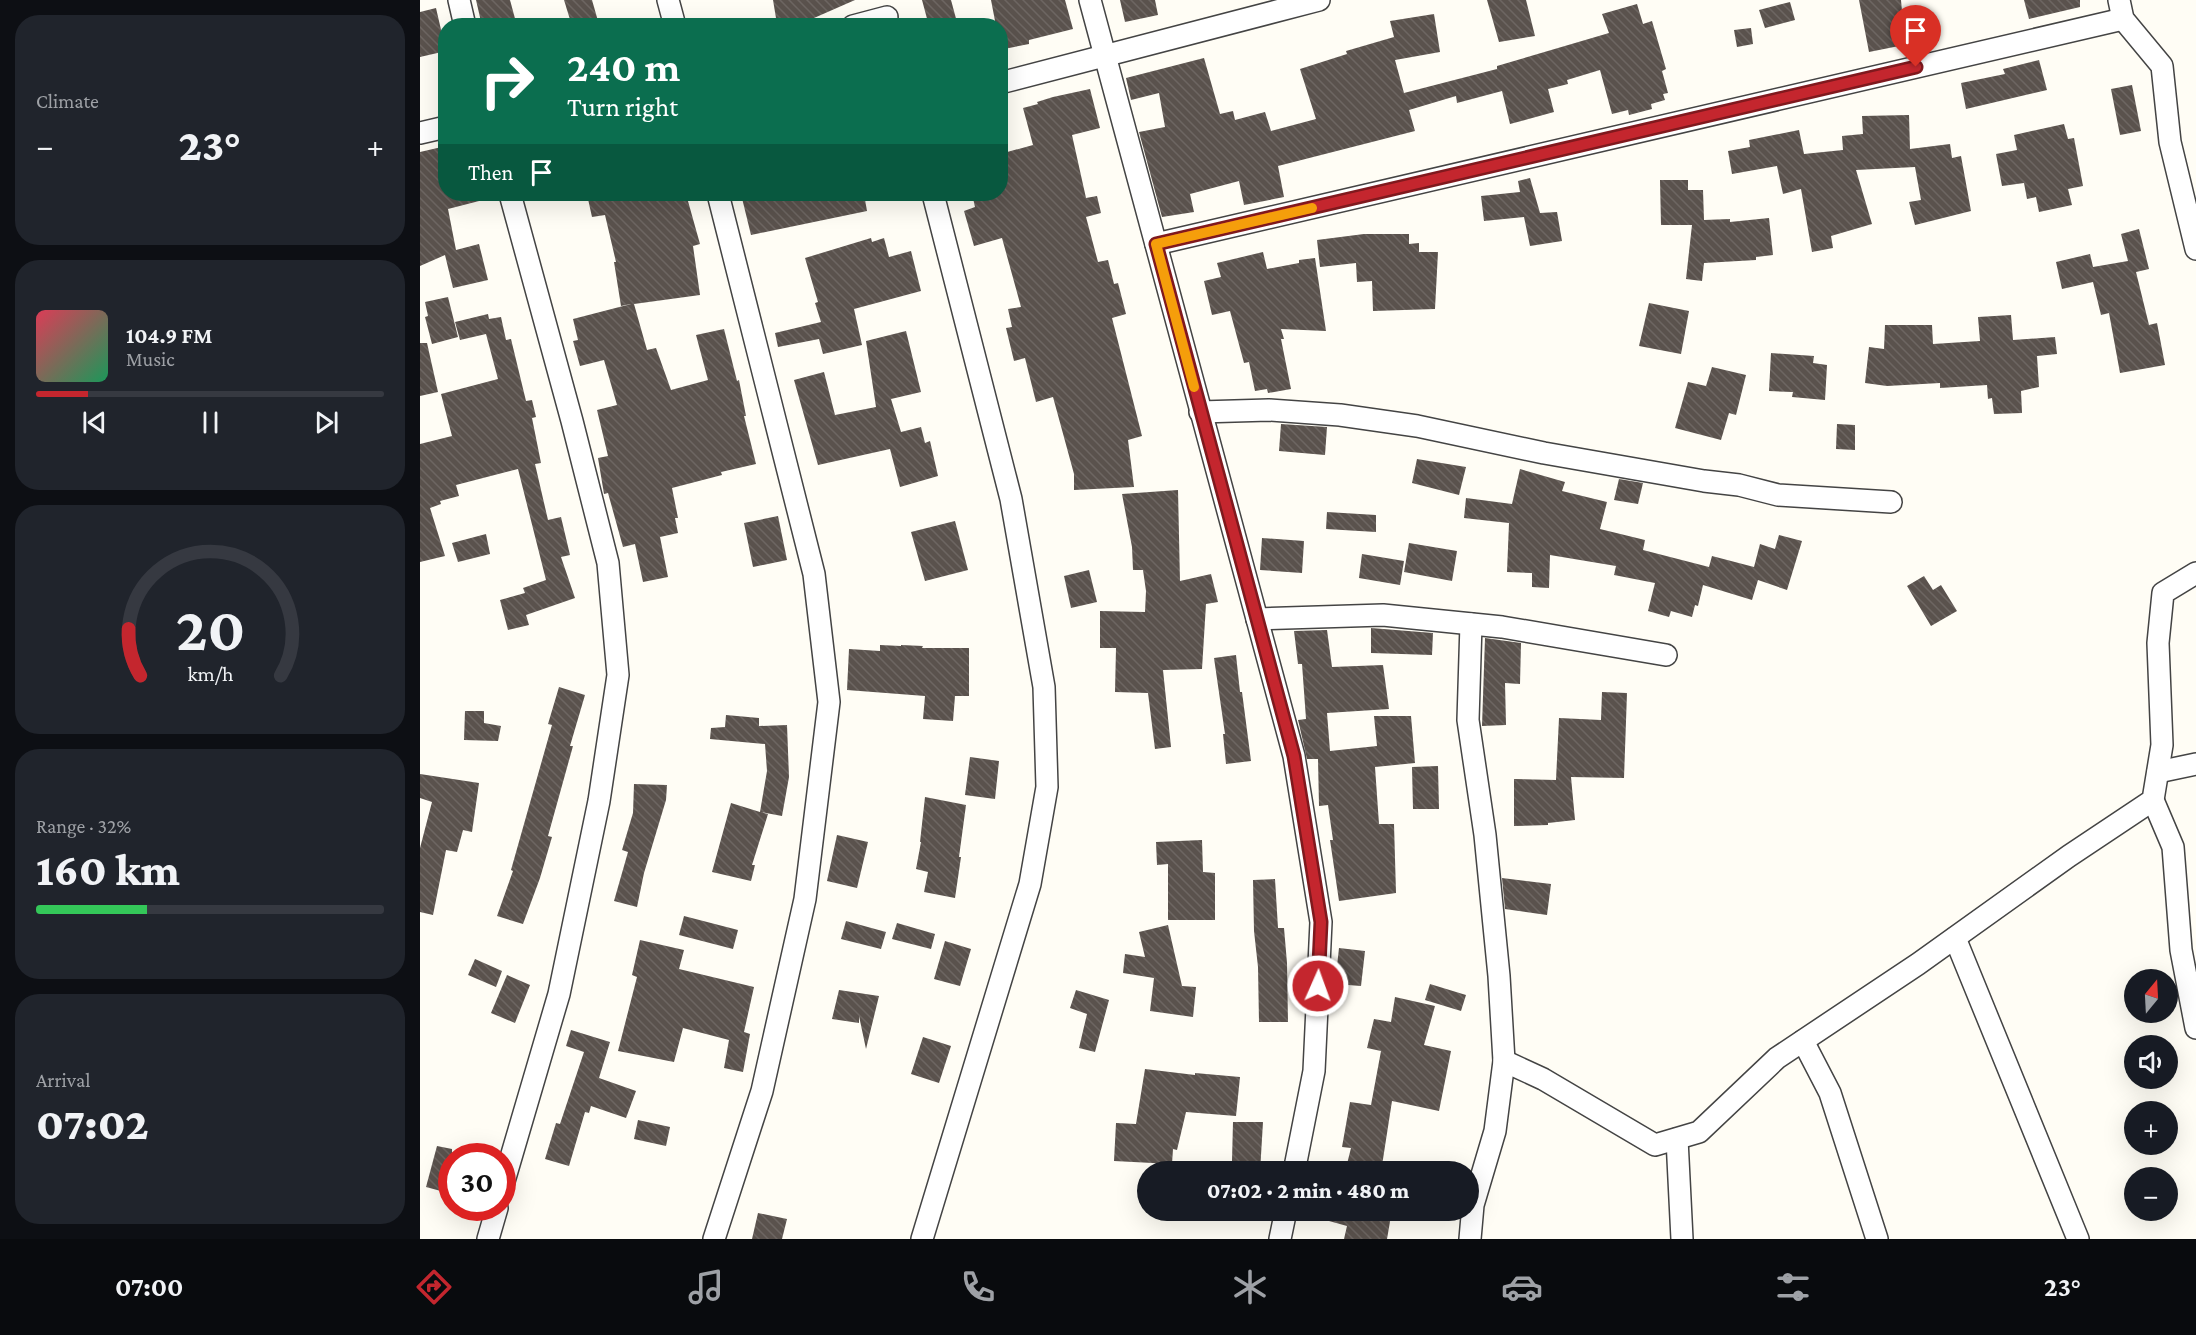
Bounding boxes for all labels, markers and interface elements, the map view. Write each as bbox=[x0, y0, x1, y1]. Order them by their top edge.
pin bbox=[1890, 5, 1941, 67]
icon: arrive bbox=[1899, 14, 1932, 47]
icon: right bbox=[468, 42, 546, 120]
text: 240 m bbox=[567, 43, 680, 90]
text: Climate bbox=[36, 90, 99, 112]
text: Turn right bbox=[567, 92, 678, 122]
text: 23° bbox=[179, 120, 241, 170]
text: − bbox=[36, 127, 53, 164]
text: + bbox=[367, 127, 384, 164]
icon: arrive bbox=[525, 156, 558, 189]
text: Then bbox=[468, 160, 513, 185]
text: 104.9 FM bbox=[126, 323, 212, 348]
text: Music bbox=[126, 348, 175, 370]
icon: previous bbox=[78, 406, 111, 439]
icon: pause bbox=[194, 406, 227, 439]
icon: next bbox=[310, 406, 343, 439]
text: 20 bbox=[175, 595, 245, 664]
text: km/h bbox=[187, 663, 234, 687]
text: Range · 32% bbox=[36, 815, 131, 837]
text: 160 km bbox=[36, 845, 180, 895]
position arrow bbox=[1286, 954, 1350, 1018]
north arrow bbox=[2124, 969, 2178, 1023]
map controls bbox=[2124, 969, 2178, 1221]
button: sound bbox=[2124, 1035, 2178, 1089]
text: Arrival bbox=[36, 1069, 90, 1091]
text: 07:02 bbox=[36, 1099, 149, 1149]
button: + bbox=[2124, 1101, 2178, 1155]
speed limit sign: 30 bbox=[438, 1143, 516, 1221]
button: − bbox=[2124, 1167, 2178, 1221]
text: 07:02 · 2 min · 480 m bbox=[1207, 1178, 1409, 1203]
icon: directions bbox=[413, 1266, 455, 1308]
icon: music bbox=[685, 1266, 727, 1308]
icon: phone bbox=[957, 1266, 999, 1308]
icon: climate bbox=[1229, 1266, 1271, 1308]
icon: car bbox=[1501, 1266, 1543, 1308]
icon: filters bbox=[1772, 1266, 1814, 1308]
text: 07:00 bbox=[115, 1272, 184, 1302]
text: 23° bbox=[2044, 1272, 2081, 1302]

